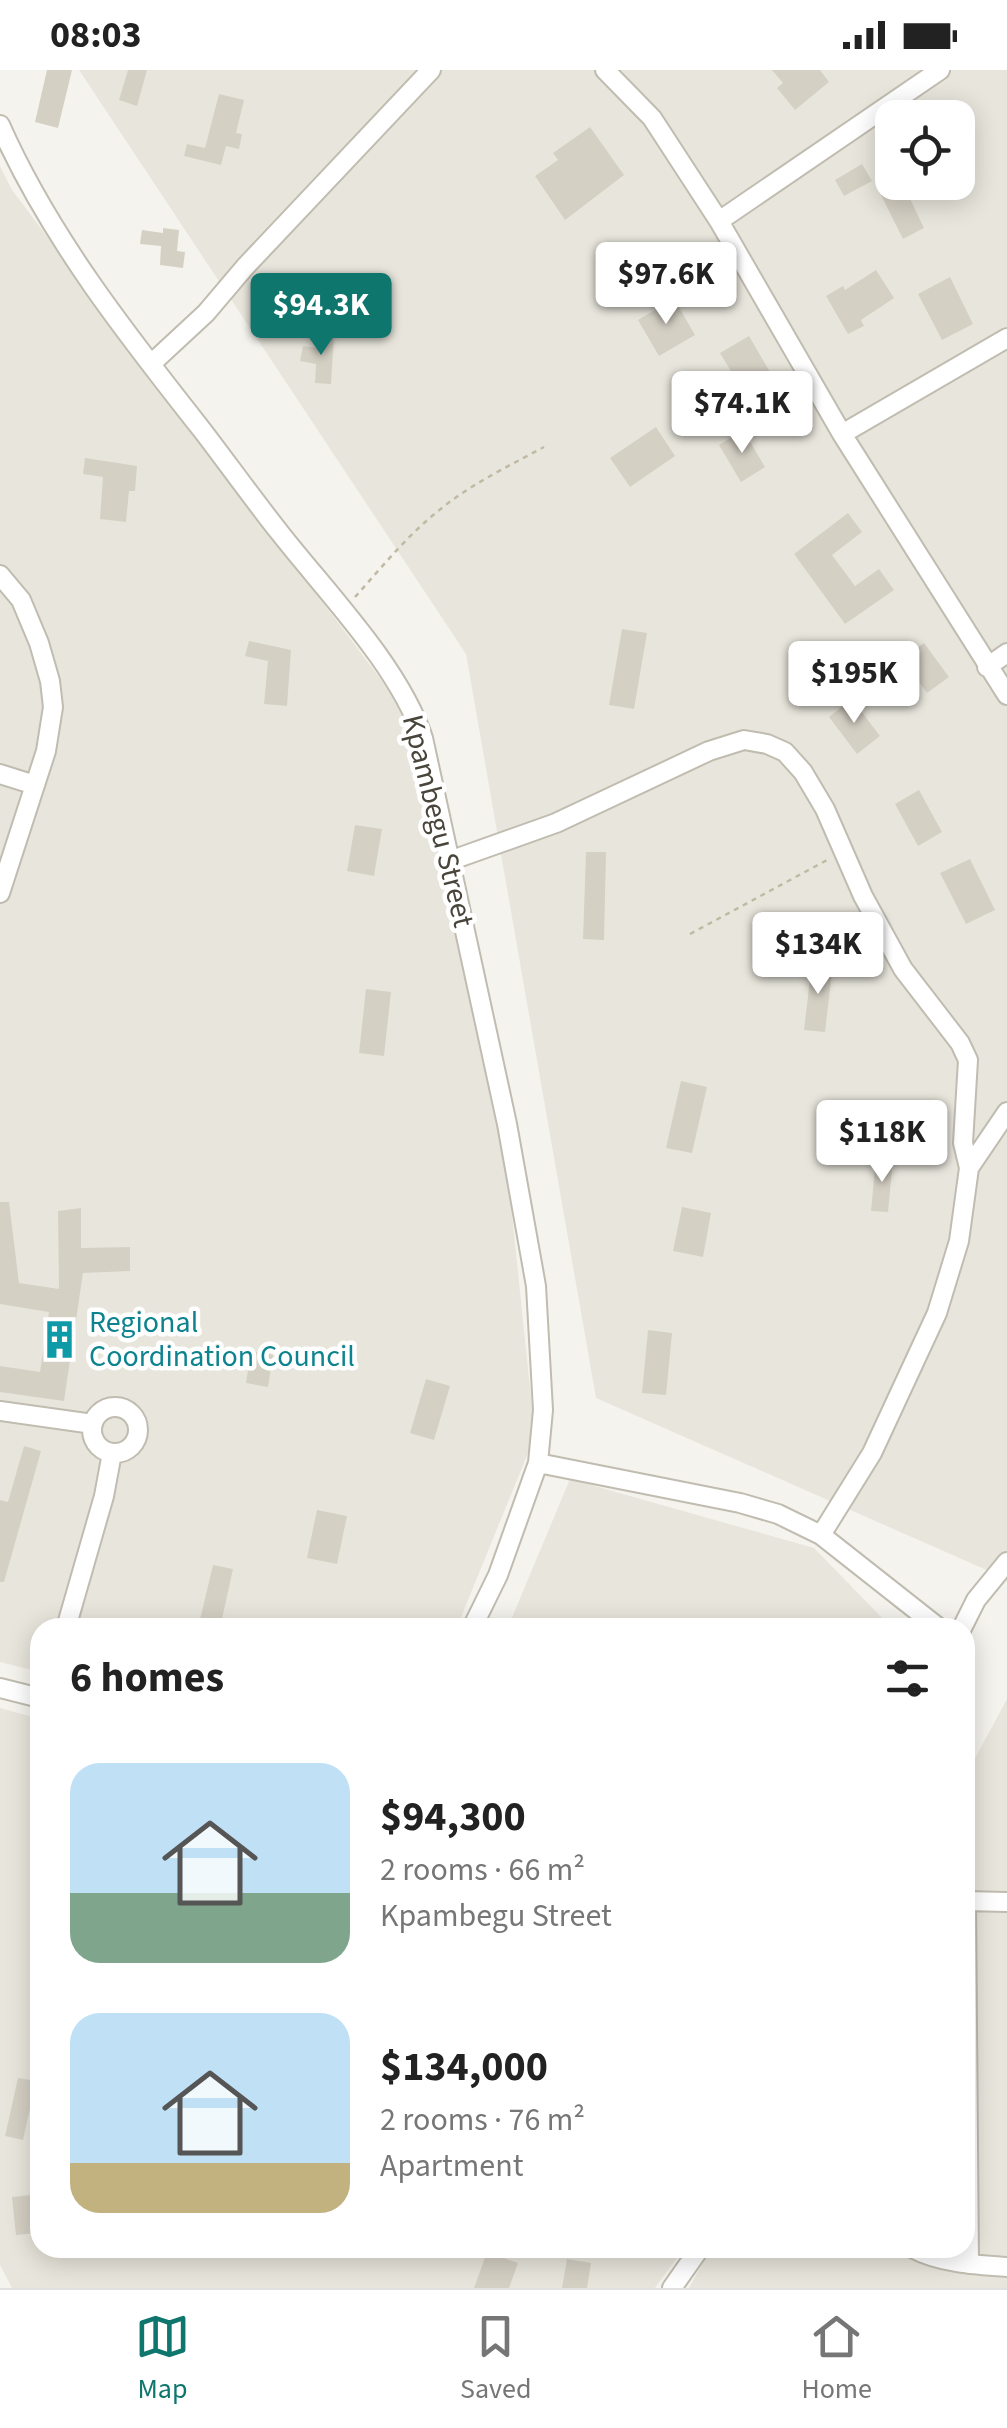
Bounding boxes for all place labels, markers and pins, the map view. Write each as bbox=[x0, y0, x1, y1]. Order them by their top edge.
pin: $97.6K bbox=[585, 242, 747, 327]
pin: $94.3K bbox=[240, 273, 402, 358]
pin: $74.1K bbox=[661, 371, 823, 456]
pin: $195K bbox=[784, 641, 924, 726]
pin: $134K bbox=[748, 912, 888, 997]
pin: $118K bbox=[812, 1100, 952, 1185]
place label: Regional Coordination Council bbox=[89, 1301, 355, 1378]
building icon: Regional Coordination Council bbox=[38, 1318, 80, 1360]

